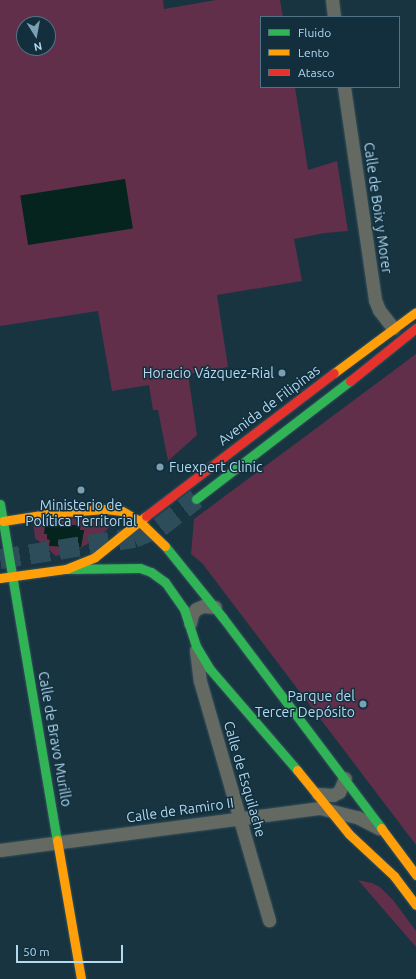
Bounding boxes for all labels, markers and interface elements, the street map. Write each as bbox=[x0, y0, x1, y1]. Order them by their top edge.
north arrow bbox=[16, 16, 56, 56]
legend bbox=[260, 16, 400, 88]
text: Fluido bbox=[298, 26, 331, 39]
text: N bbox=[33, 40, 43, 53]
text: Lento bbox=[298, 46, 329, 59]
text: Atasco bbox=[298, 66, 334, 79]
street label: Calle de Boix y Morer bbox=[360, 141, 396, 275]
street label: Avenida de Filipinas bbox=[215, 361, 323, 449]
place label: Horacio Vázquez-Rial bbox=[143, 365, 274, 381]
marker: Horacio Vázquez-Rial bbox=[277, 368, 287, 378]
place label: Fuexpert Clinic bbox=[169, 459, 262, 475]
marker: Fuexpert Clinic bbox=[154, 461, 166, 473]
marker: Ministerio de Política Territorial bbox=[76, 485, 86, 495]
place label: Ministerio de Política Territorial bbox=[25, 497, 137, 530]
street label: Calle de Bravo Murillo bbox=[35, 670, 75, 808]
place label: Parque del Tercer Depósito bbox=[255, 688, 355, 720]
marker: Parque del Tercer Depósito bbox=[358, 699, 368, 709]
street label: Calle de Esquilache bbox=[220, 719, 270, 839]
street label: Calle de Ramiro II bbox=[125, 794, 235, 826]
scale bar bbox=[18, 937, 125, 963]
text: 50 m bbox=[23, 945, 50, 958]

